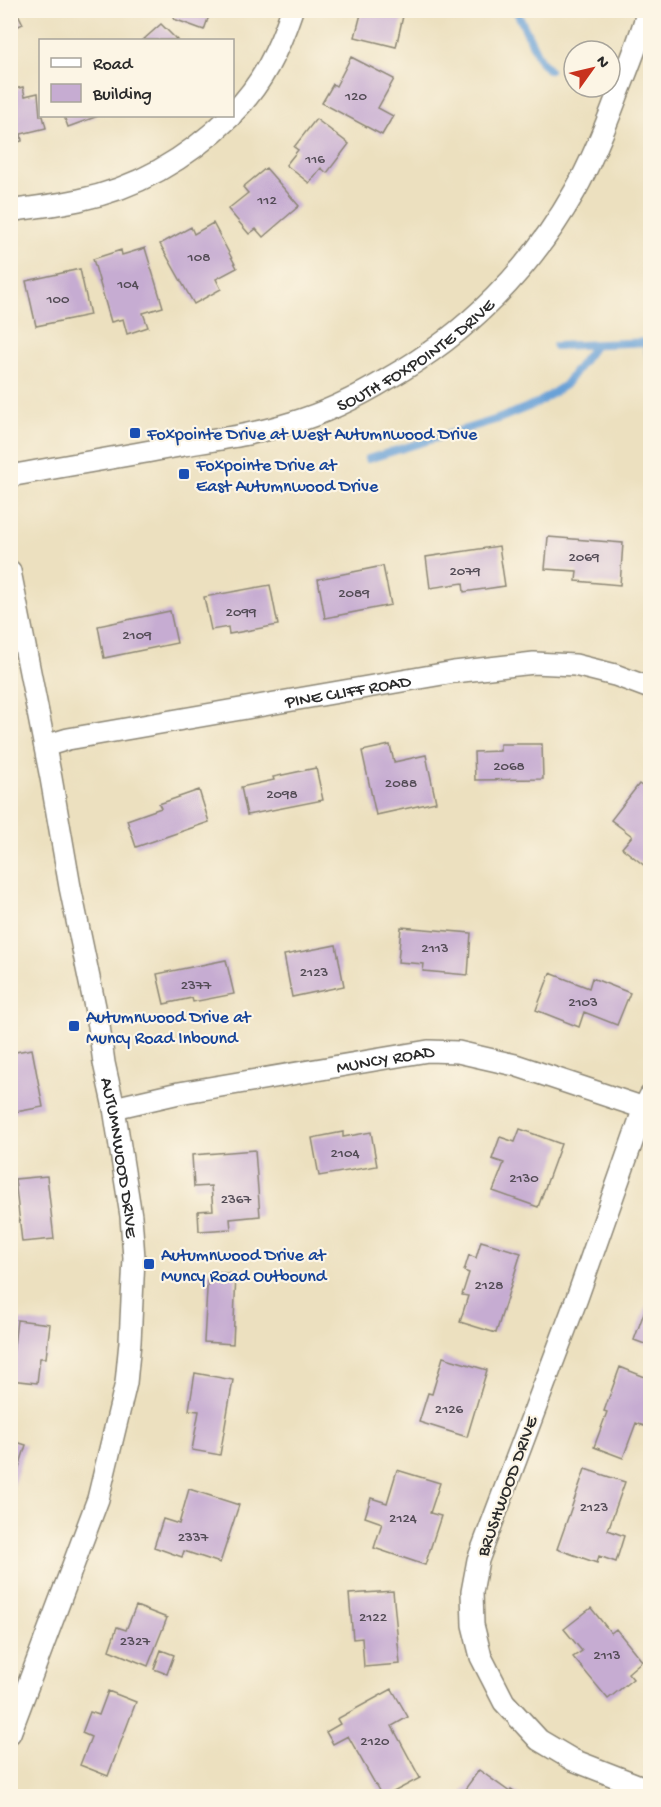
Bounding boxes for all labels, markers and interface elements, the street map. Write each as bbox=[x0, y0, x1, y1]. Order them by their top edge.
legend bbox=[39, 39, 234, 117]
north arrow bbox=[562, 39, 622, 99]
text: N bbox=[591, 53, 613, 73]
text: Road bbox=[93, 55, 134, 76]
text: Building bbox=[92, 85, 152, 106]
house number: 120 bbox=[344, 88, 367, 106]
house number: 116 bbox=[304, 151, 325, 169]
house number: 112 bbox=[256, 192, 277, 210]
house number: 108 bbox=[187, 249, 210, 267]
house number: 104 bbox=[116, 276, 139, 294]
house number: 100 bbox=[45, 291, 70, 309]
street label: SOUTH FOXPOINTE DRIVE bbox=[334, 295, 501, 418]
place label: Foxpointe Drive at West Autumnwood Drive bbox=[146, 425, 478, 446]
marker: Foxpointe Drive at West Autumnwood Drive bbox=[128, 426, 142, 440]
place label: Foxpointe Drive at East Autumnwood Drive bbox=[195, 456, 379, 498]
marker: Foxpointe Drive at East Autumnwood Drive bbox=[177, 467, 191, 481]
house number: 2069 bbox=[569, 549, 600, 567]
house number: 2079 bbox=[449, 563, 481, 581]
house number: 2089 bbox=[338, 585, 370, 603]
house number: 2099 bbox=[226, 604, 257, 622]
house number: 2109 bbox=[122, 627, 152, 645]
street label: PINE CLIFF ROAD bbox=[283, 672, 413, 714]
house number: 2068 bbox=[493, 758, 525, 776]
house number: 2088 bbox=[385, 775, 417, 793]
house number: 2098 bbox=[266, 786, 298, 804]
house number: 2113 bbox=[421, 940, 449, 958]
house number: 2123 bbox=[300, 964, 328, 982]
house number: 2377 bbox=[181, 977, 213, 995]
house number: 2103 bbox=[568, 994, 598, 1012]
place label: Autumnwood Drive at Muncy Road Inbound bbox=[86, 1008, 252, 1050]
marker: Autumnwood Drive at Muncy Road Inbound bbox=[67, 1019, 81, 1033]
street label: MUNCY ROAD bbox=[335, 1043, 435, 1079]
street label: AUTUMNWOOD DRIVE bbox=[95, 1076, 141, 1239]
house number: 2104 bbox=[330, 1145, 360, 1163]
house number: 2130 bbox=[509, 1170, 539, 1188]
house number: 2367 bbox=[221, 1191, 252, 1209]
place label: Autumnwood Drive at Muncy Road Outbound bbox=[161, 1246, 328, 1288]
marker: Autumnwood Drive at Muncy Road Outbound bbox=[142, 1257, 156, 1271]
house number: 2128 bbox=[475, 1277, 503, 1295]
house number: 2126 bbox=[435, 1401, 464, 1419]
street label: BRUSHWOOD DRIVE bbox=[473, 1413, 544, 1561]
house number: 2123 bbox=[580, 1499, 608, 1517]
house number: 2124 bbox=[389, 1510, 417, 1528]
house number: 2337 bbox=[178, 1529, 210, 1547]
house number: 2122 bbox=[359, 1609, 387, 1627]
house number: 2327 bbox=[120, 1633, 151, 1651]
house number: 2113 bbox=[593, 1647, 621, 1665]
house number: 2120 bbox=[360, 1733, 390, 1751]

